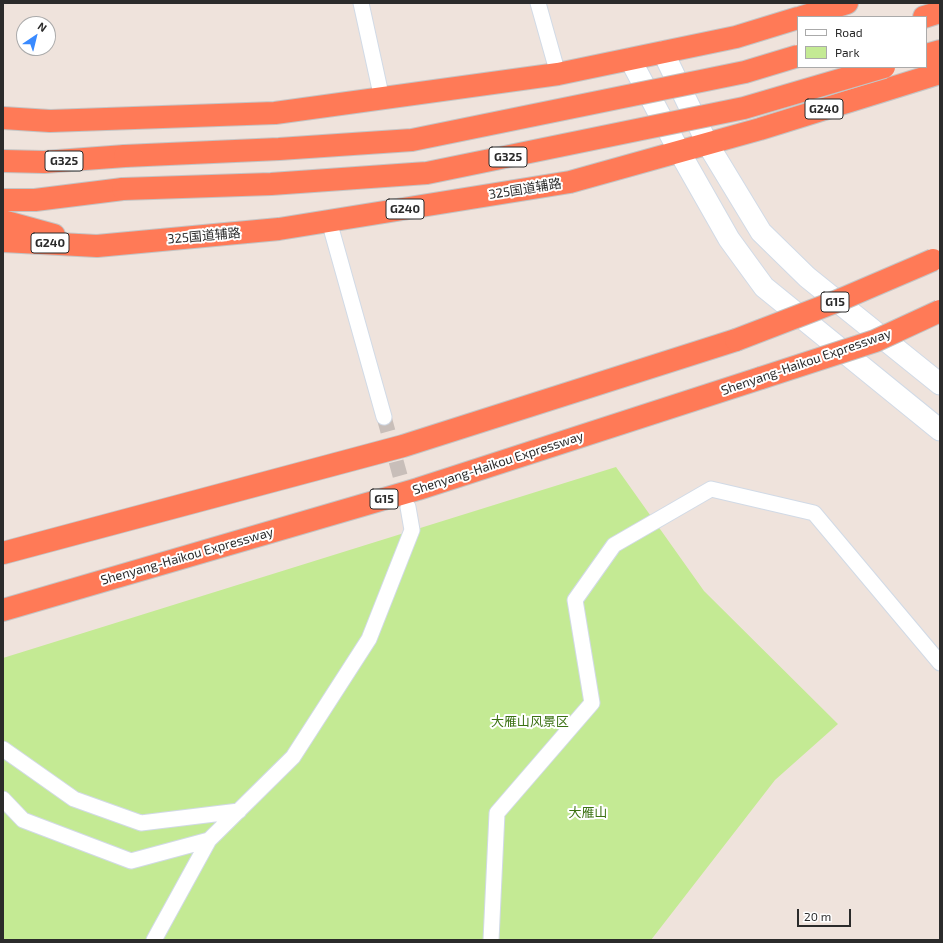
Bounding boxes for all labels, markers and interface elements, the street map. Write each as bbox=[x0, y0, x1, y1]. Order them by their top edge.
north arrow bbox=[16, 16, 56, 56]
legend bbox=[797, 16, 927, 68]
text: N bbox=[36, 19, 50, 34]
text: Road bbox=[835, 25, 863, 39]
text: Park bbox=[835, 45, 860, 59]
road number: G240 bbox=[805, 99, 843, 119]
road number: G325 bbox=[489, 147, 527, 167]
road number: G325 bbox=[45, 151, 83, 171]
street label: 325国道辅路 bbox=[487, 176, 563, 202]
road number: G240 bbox=[386, 199, 424, 219]
street label: 325国道辅路 bbox=[167, 225, 241, 247]
road number: G240 bbox=[31, 233, 69, 253]
road number: G15 bbox=[821, 292, 849, 312]
street label: Shenyang-Haikou Expressway bbox=[719, 326, 893, 398]
street label: Shenyang-Haikou Expressway bbox=[411, 428, 585, 498]
road number: G15 bbox=[370, 489, 398, 509]
street label: Shenyang-Haikou Expressway bbox=[99, 524, 275, 588]
park label: 大雁山风景区 bbox=[491, 714, 569, 730]
park label: 大雁山 bbox=[569, 805, 607, 821]
scale bar bbox=[799, 901, 853, 927]
text: 20 m bbox=[804, 909, 831, 923]

